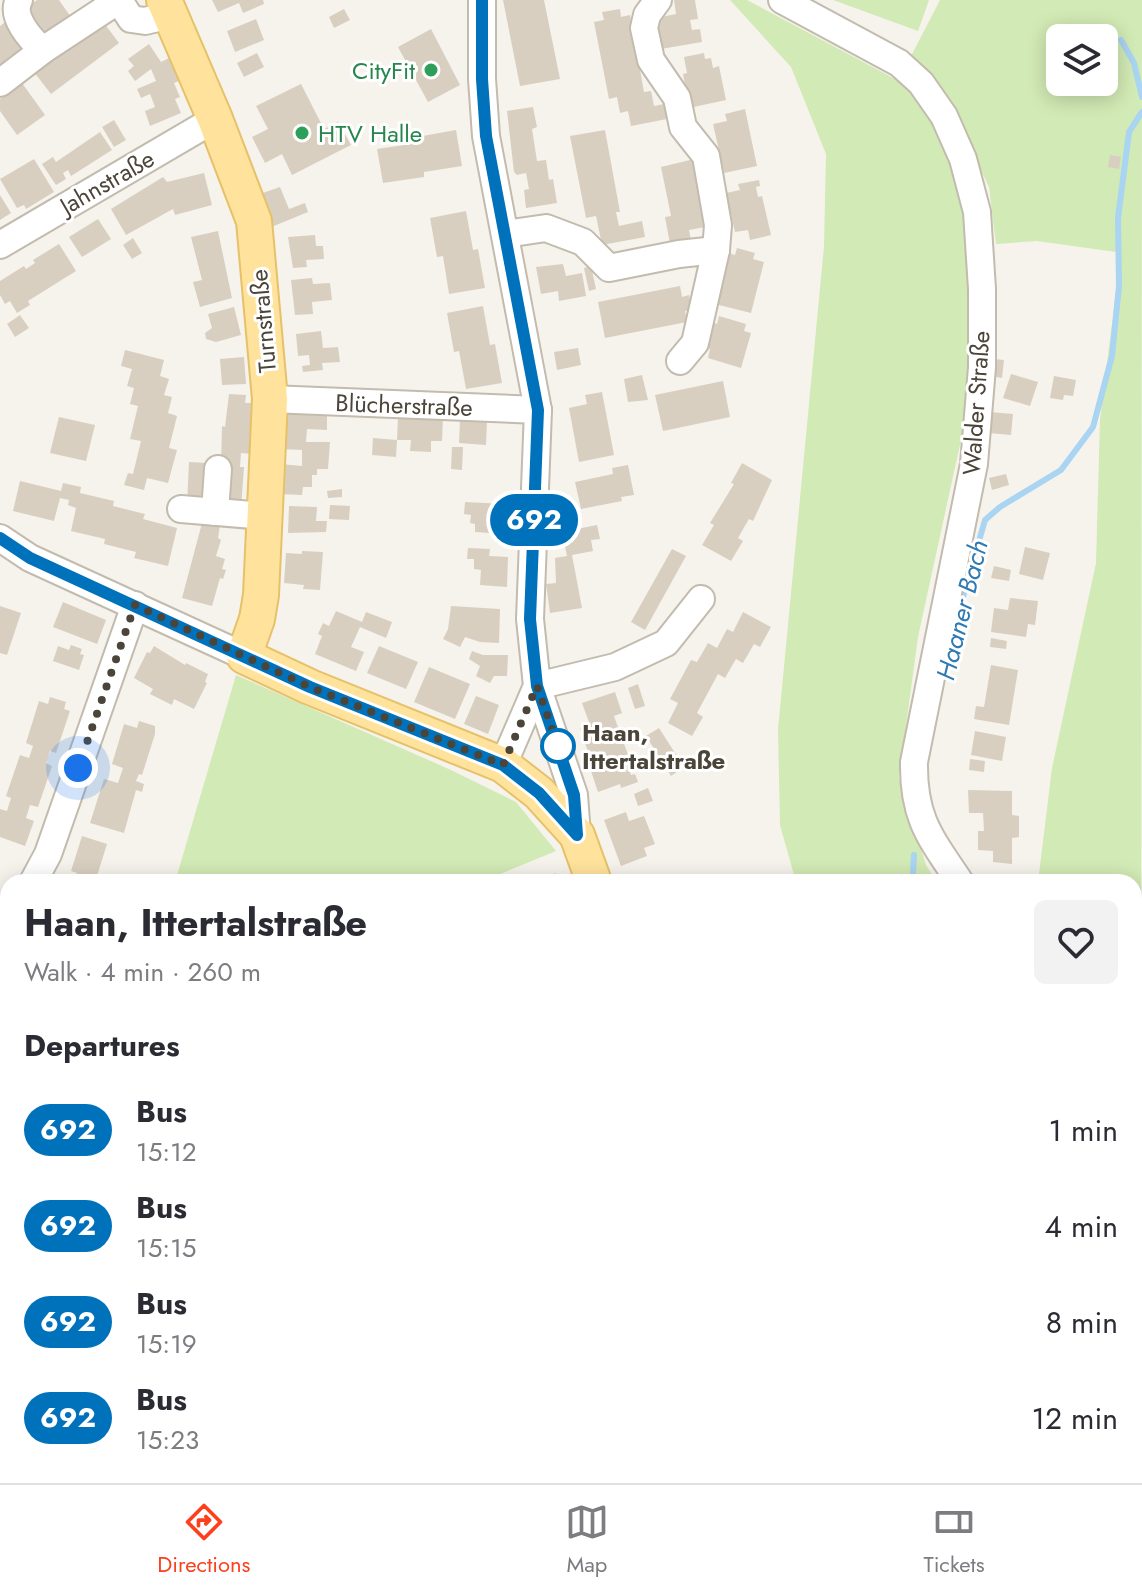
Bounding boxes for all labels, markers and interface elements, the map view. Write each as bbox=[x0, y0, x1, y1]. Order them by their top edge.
map controls bbox=[1046, 24, 1118, 96]
button: layers bbox=[1046, 24, 1118, 96]
place label: CityFit bbox=[352, 53, 415, 88]
marker: CityFit bbox=[422, 61, 440, 79]
place label: HTV Halle bbox=[318, 116, 422, 151]
marker: HTV Halle bbox=[293, 124, 311, 142]
street label: Jahnstraße bbox=[51, 141, 161, 225]
street label: Turnstraße bbox=[241, 268, 285, 374]
street label: Walder Straße bbox=[954, 330, 998, 476]
street label: Blücherstraße bbox=[335, 385, 473, 425]
line badge: 692 bbox=[488, 494, 580, 546]
text: 692 bbox=[506, 499, 562, 540]
water label: Haaner Bach bbox=[926, 536, 998, 684]
place label: Haan, Ittertalstraße bbox=[582, 715, 725, 778]
marker: Haan, Ittertalstraße bbox=[541, 729, 575, 763]
your location bbox=[58, 748, 98, 788]
text: Haan, Ittertalstraße bbox=[24, 895, 367, 950]
button: heart bbox=[1034, 900, 1118, 984]
text: Walk · 4 min · 260 m bbox=[24, 953, 261, 991]
text: Departures bbox=[24, 1024, 180, 1067]
text: Bus bbox=[136, 1090, 187, 1133]
text: 692 bbox=[40, 1109, 96, 1150]
text: 1 min bbox=[1049, 1109, 1118, 1152]
text: 15:12 bbox=[136, 1133, 197, 1171]
text: Bus bbox=[136, 1186, 187, 1229]
text: 692 bbox=[40, 1205, 96, 1246]
text: 4 min bbox=[1045, 1205, 1118, 1248]
text: 15:15 bbox=[136, 1229, 197, 1267]
text: Bus bbox=[136, 1282, 187, 1325]
text: 692 bbox=[40, 1301, 96, 1342]
text: 8 min bbox=[1046, 1301, 1118, 1344]
text: 15:19 bbox=[136, 1325, 197, 1363]
text: Bus bbox=[136, 1378, 187, 1421]
text: 692 bbox=[40, 1397, 96, 1438]
text: 12 min bbox=[1031, 1397, 1118, 1440]
text: 15:23 bbox=[136, 1421, 199, 1459]
tab: Directions bbox=[157, 1500, 250, 1580]
tab: Map bbox=[565, 1500, 609, 1580]
tab: Tickets bbox=[923, 1500, 985, 1580]

